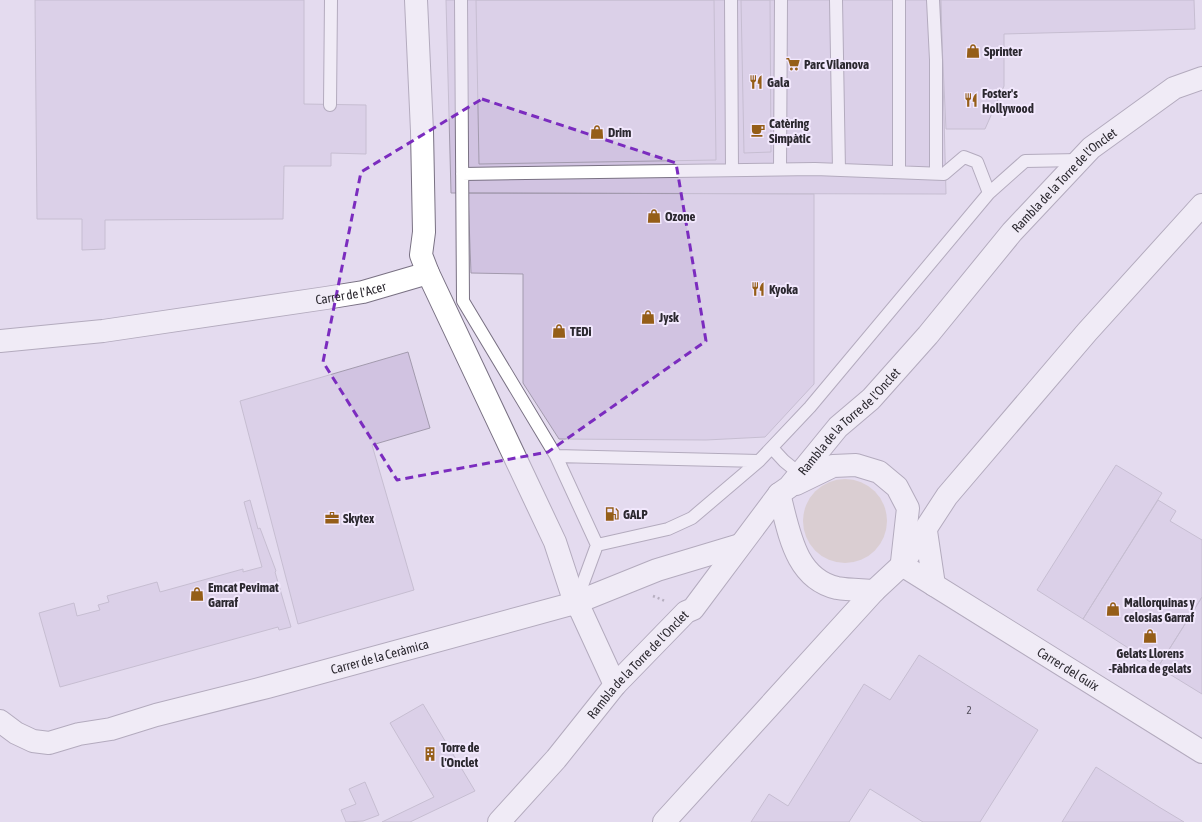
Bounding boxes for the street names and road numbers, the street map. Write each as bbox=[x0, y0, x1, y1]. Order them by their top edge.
street label: Rambla de la Torre de l'Onclet bbox=[1008, 124, 1120, 235]
street label: Carrer de l'Acer bbox=[314, 278, 388, 307]
street label: Rambla de la Torre de l'Onclet bbox=[795, 364, 903, 478]
street label: Rambla de la Torre de l'Onclet bbox=[584, 607, 691, 721]
street label: Carrer de la Ceràmica bbox=[329, 636, 430, 677]
street label: Carrer del Guix bbox=[1035, 644, 1103, 694]

